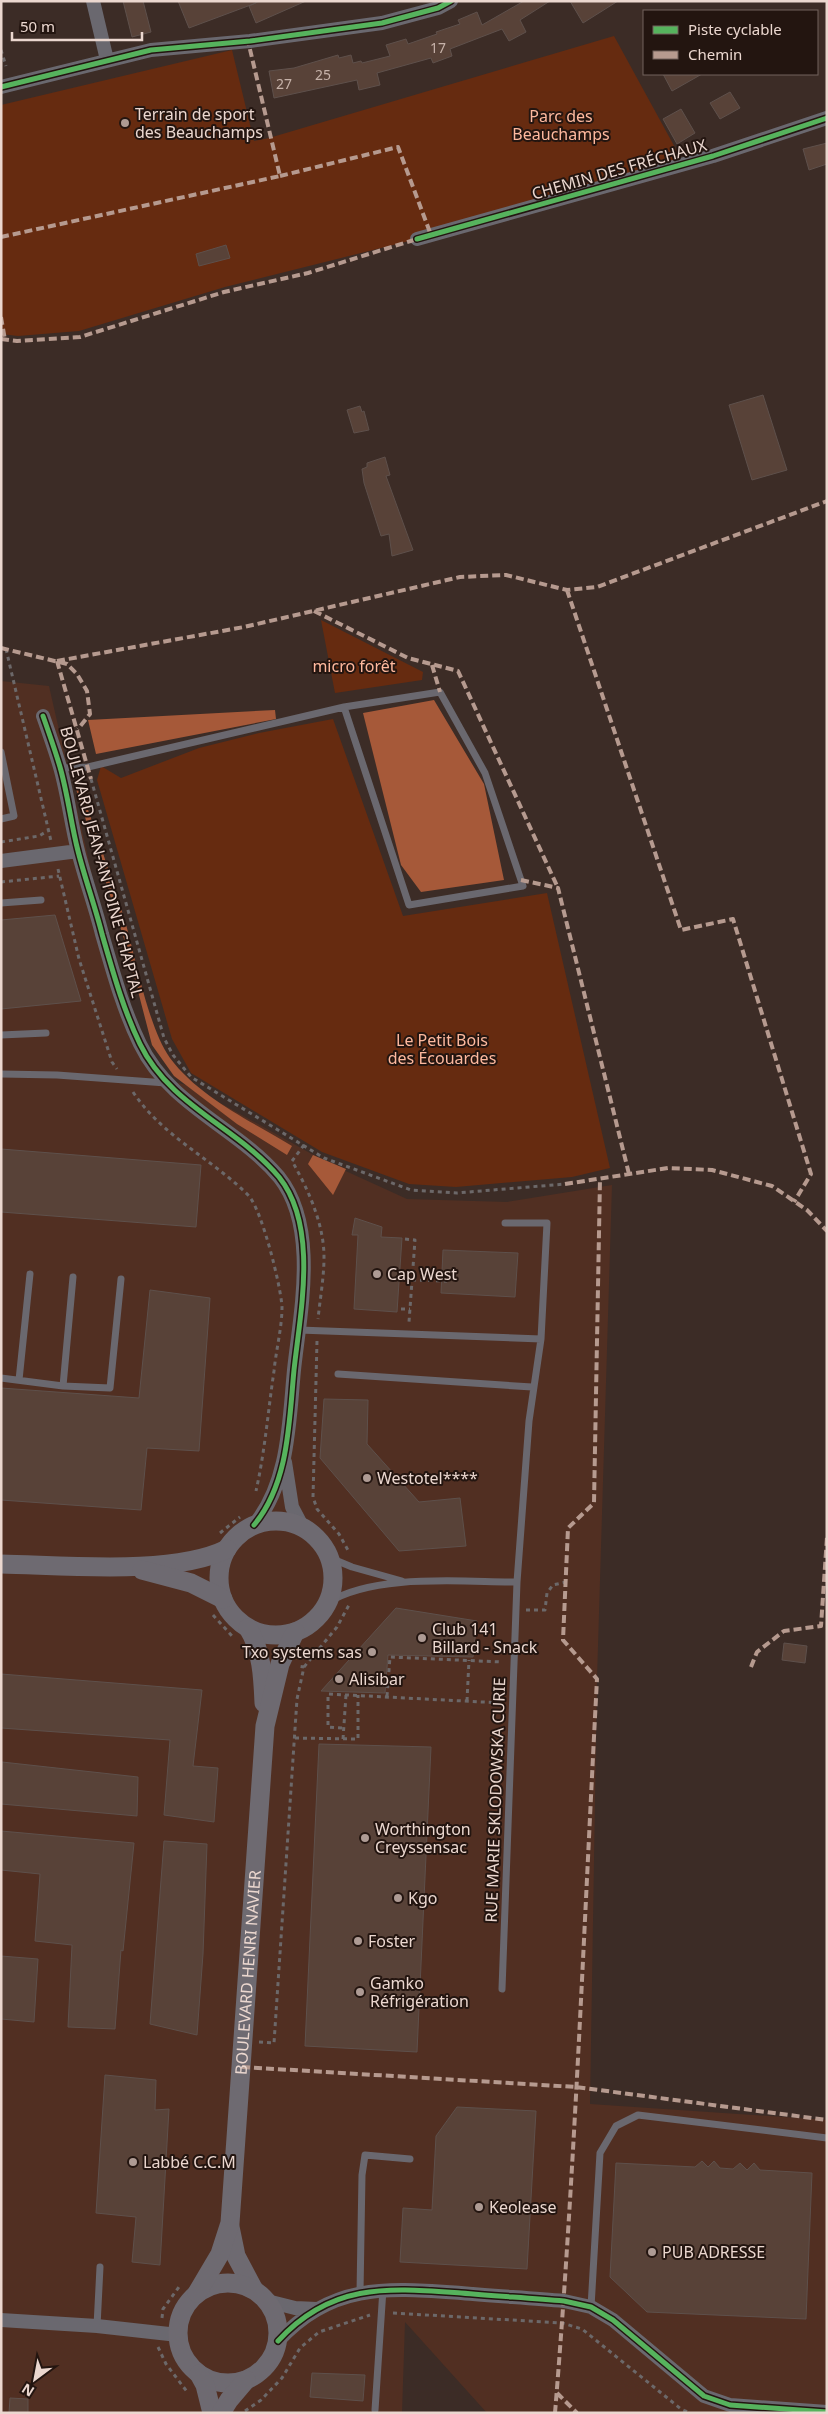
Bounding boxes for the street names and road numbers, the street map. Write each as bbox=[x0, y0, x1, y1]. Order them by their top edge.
street label: CHEMIN DES FRÉCHAUX bbox=[529, 133, 710, 205]
street label: BOULEVARD JEAN-ANTOINE CHAPTAL bbox=[55, 724, 149, 1000]
street label: RUE MARIE SKLODOWSKA CURIE bbox=[480, 1677, 510, 1923]
street label: BOULEVARD HENRI NAVIER bbox=[229, 1869, 266, 2076]

